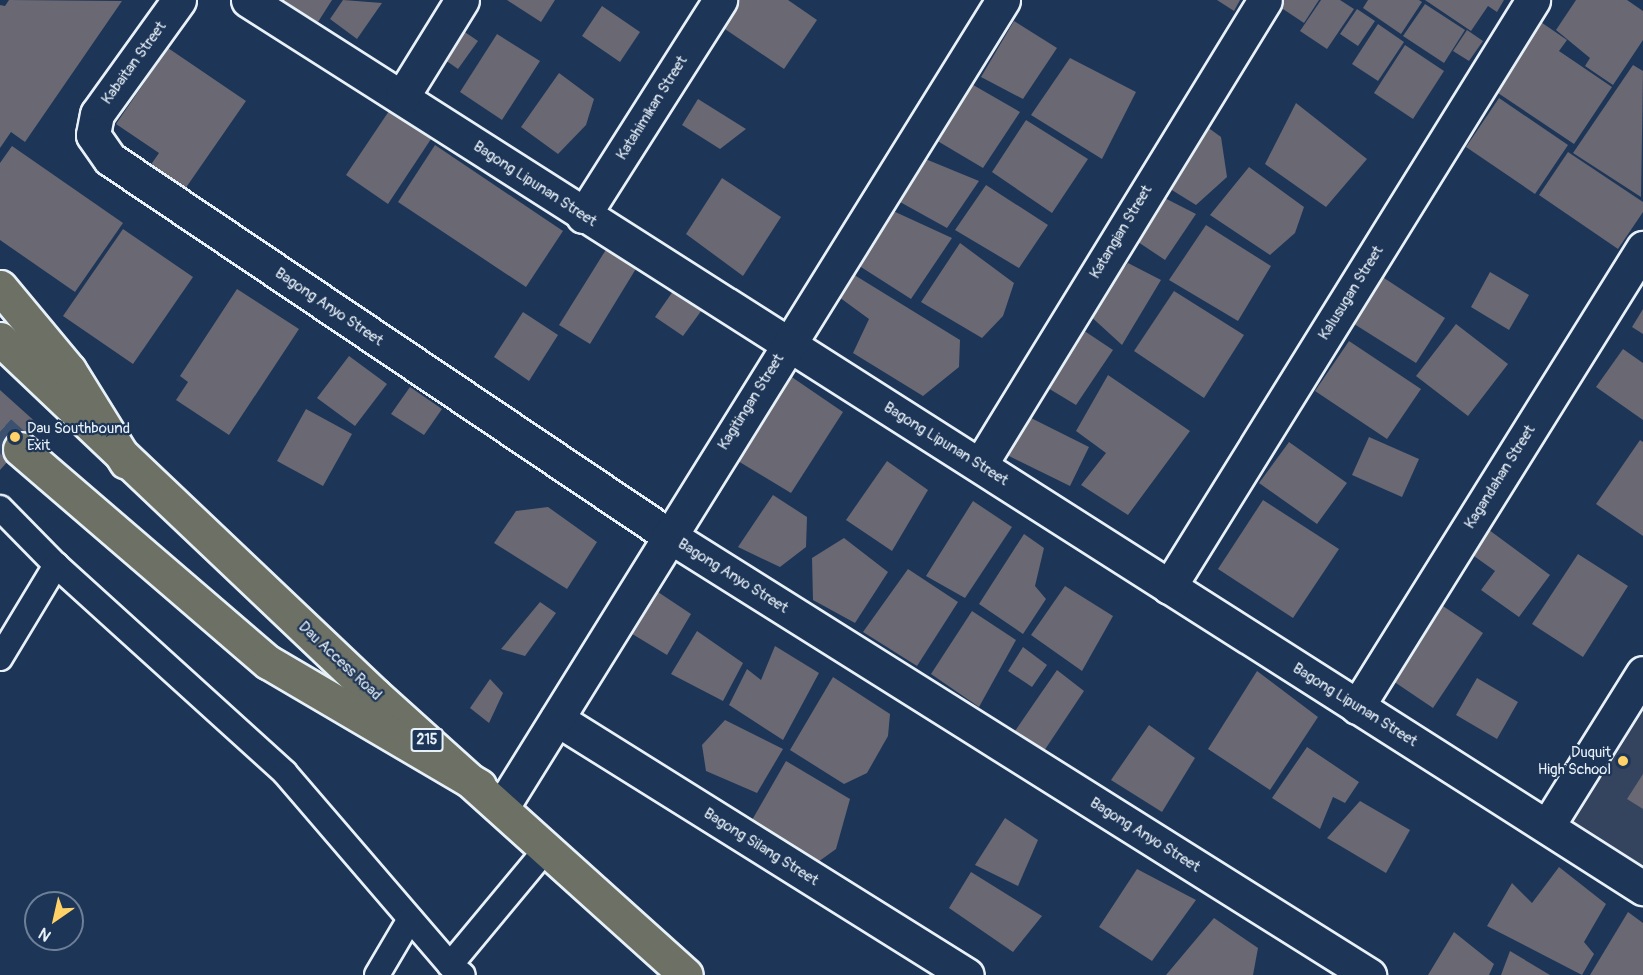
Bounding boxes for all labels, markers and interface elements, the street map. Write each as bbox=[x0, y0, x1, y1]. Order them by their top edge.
street label: Kabaitan Street bbox=[98, 18, 170, 108]
street label: Katahimikan Street bbox=[613, 53, 691, 163]
street label: Bagong Lipunan Street bbox=[470, 137, 600, 231]
street label: Katangian Street bbox=[1086, 182, 1156, 282]
street label: Kalusugan Street bbox=[1315, 243, 1387, 343]
street label: Bagong Anyo Street bbox=[272, 264, 386, 350]
street label: Kagitingan Street bbox=[714, 351, 788, 453]
street label: Bagong Lipunan Street bbox=[880, 398, 1012, 490]
place label: Dau Southbound Exit bbox=[27, 419, 130, 454]
street label: Kagandahan Street bbox=[1461, 422, 1539, 532]
marker: Dau Southbound Exit bbox=[8, 430, 22, 444]
street label: Bagong Anyo Street bbox=[675, 535, 791, 617]
street label: Dau Access Road bbox=[295, 618, 385, 704]
street label: Bagong Lipunan Street bbox=[1289, 659, 1421, 751]
road number: 215 bbox=[410, 729, 444, 751]
place label: Duquit High School bbox=[1538, 743, 1611, 778]
marker: Duquit High School bbox=[1616, 754, 1630, 768]
street label: Bagong Anyo Street bbox=[1087, 794, 1203, 876]
street label: Bagong Silang Street bbox=[700, 804, 822, 890]
north arrow bbox=[24, 891, 84, 951]
text: N bbox=[35, 923, 55, 946]

